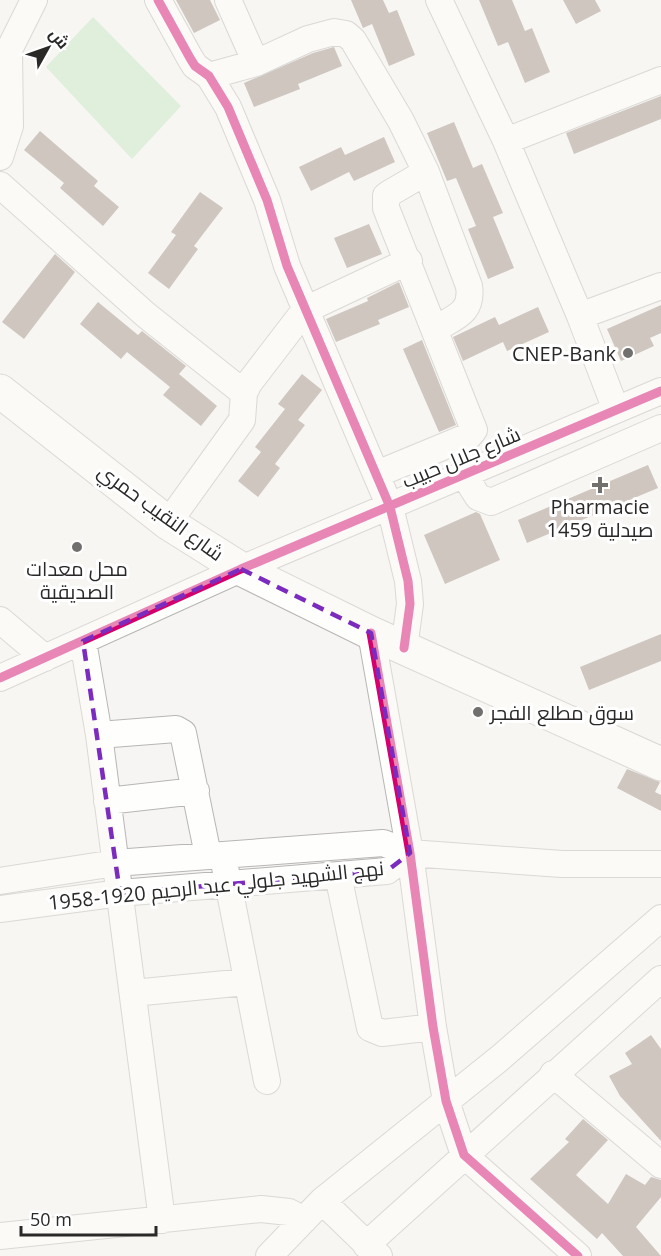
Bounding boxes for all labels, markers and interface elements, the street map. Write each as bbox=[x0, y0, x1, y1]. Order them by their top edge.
north arrow bbox=[18, 18, 78, 78]
text: ش bbox=[44, 23, 75, 53]
place label: CNEP-Bank bbox=[512, 340, 616, 367]
marker: CNEP-Bank bbox=[621, 346, 635, 360]
street label: شارع جلال حبيب bbox=[398, 420, 525, 495]
street label: شارع النقيب حمري bbox=[91, 457, 229, 569]
marker: Pharmacie 1459 صيدلية bbox=[593, 478, 607, 492]
place label: Pharmacie 1459 صيدلية bbox=[547, 493, 653, 543]
marker: محل معدات الصديقية bbox=[70, 540, 84, 554]
place label: محل معدات الصديقية bbox=[26, 555, 128, 605]
place label: سوق مطلع الفجر bbox=[489, 699, 634, 727]
marker: سوق مطلع الفجر bbox=[471, 705, 485, 719]
street label: نهج الشهيد جلولي عبد الرحيم 1920-1958 bbox=[47, 854, 386, 919]
scale bar bbox=[21, 1199, 156, 1237]
text: 50 m bbox=[30, 1207, 72, 1231]

